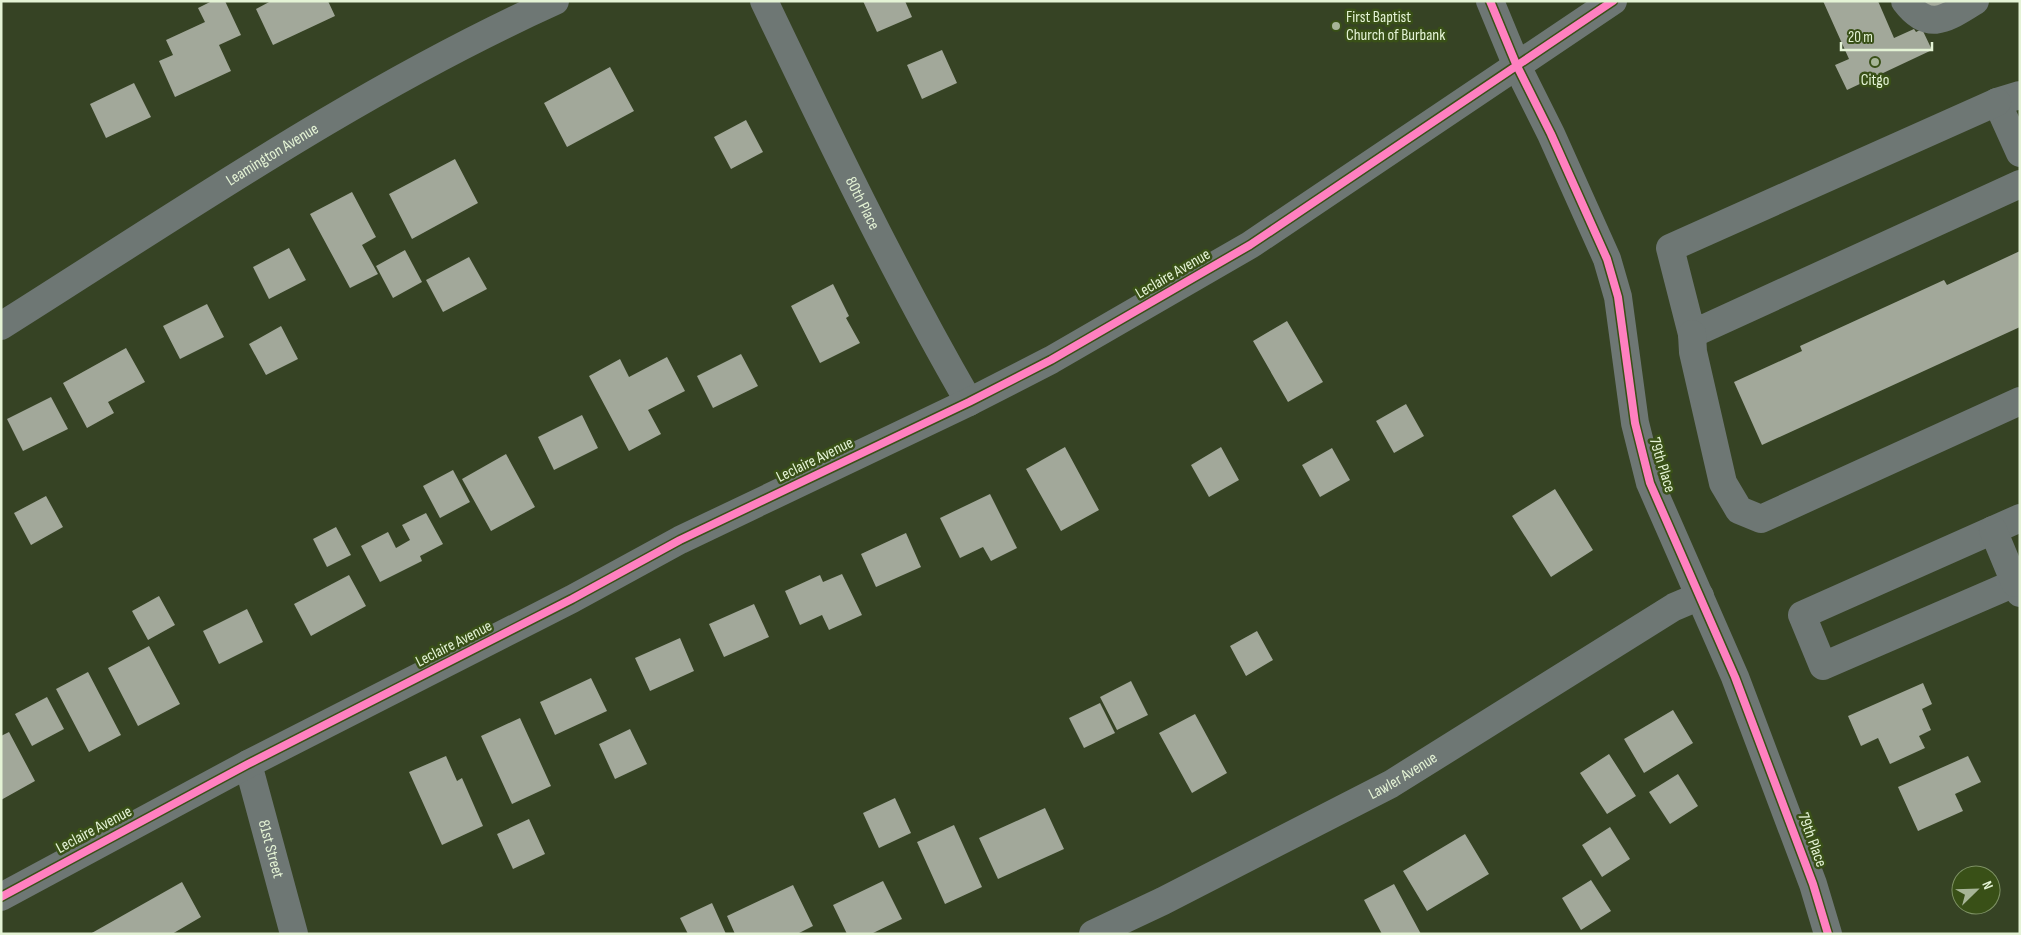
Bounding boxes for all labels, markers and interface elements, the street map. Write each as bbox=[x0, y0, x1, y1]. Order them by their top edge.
place label: First Baptist Church of Burbank bbox=[1346, 8, 1445, 45]
marker: First Baptist Church of Burbank bbox=[1330, 20, 1342, 32]
scale bar bbox=[1841, 20, 1932, 52]
text: 20 m bbox=[1848, 28, 1873, 47]
marker: Citgo bbox=[1869, 56, 1881, 68]
place label: Citgo bbox=[1861, 71, 1889, 90]
street label: Leamington Avenue bbox=[223, 119, 322, 190]
street label: 80th Place bbox=[841, 174, 884, 233]
street label: Leclaire Avenue bbox=[1132, 245, 1214, 303]
street label: Leclaire Avenue bbox=[773, 433, 857, 487]
street label: 79th Place bbox=[1645, 435, 1679, 495]
street label: Leclaire Avenue bbox=[413, 617, 495, 671]
street label: Lawler Avenue bbox=[1365, 748, 1441, 803]
street label: Leclaire Avenue bbox=[53, 802, 135, 858]
street label: 79th Place bbox=[1793, 810, 1831, 870]
street label: 81st Street bbox=[254, 818, 288, 880]
north arrow bbox=[1951, 865, 2001, 915]
text: N bbox=[1978, 878, 1997, 892]

